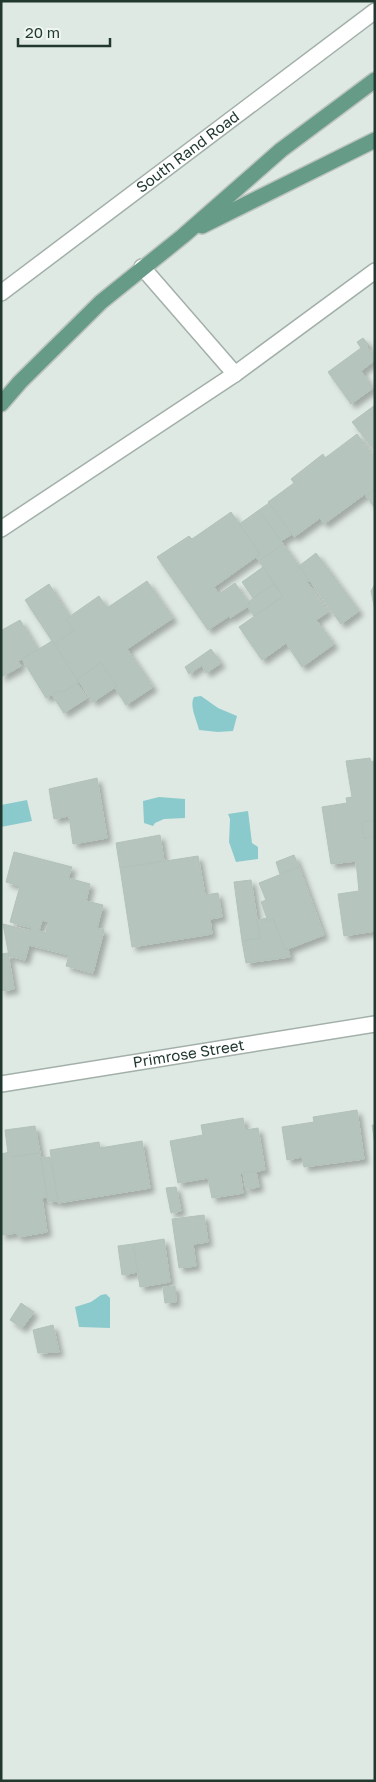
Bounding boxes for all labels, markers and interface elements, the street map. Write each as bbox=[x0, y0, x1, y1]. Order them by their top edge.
scale bar bbox=[18, 15, 110, 47]
text: 20 m bbox=[25, 23, 60, 41]
street label: South Rand Road bbox=[132, 107, 242, 196]
street label: Primrose Street bbox=[131, 1035, 245, 1071]

